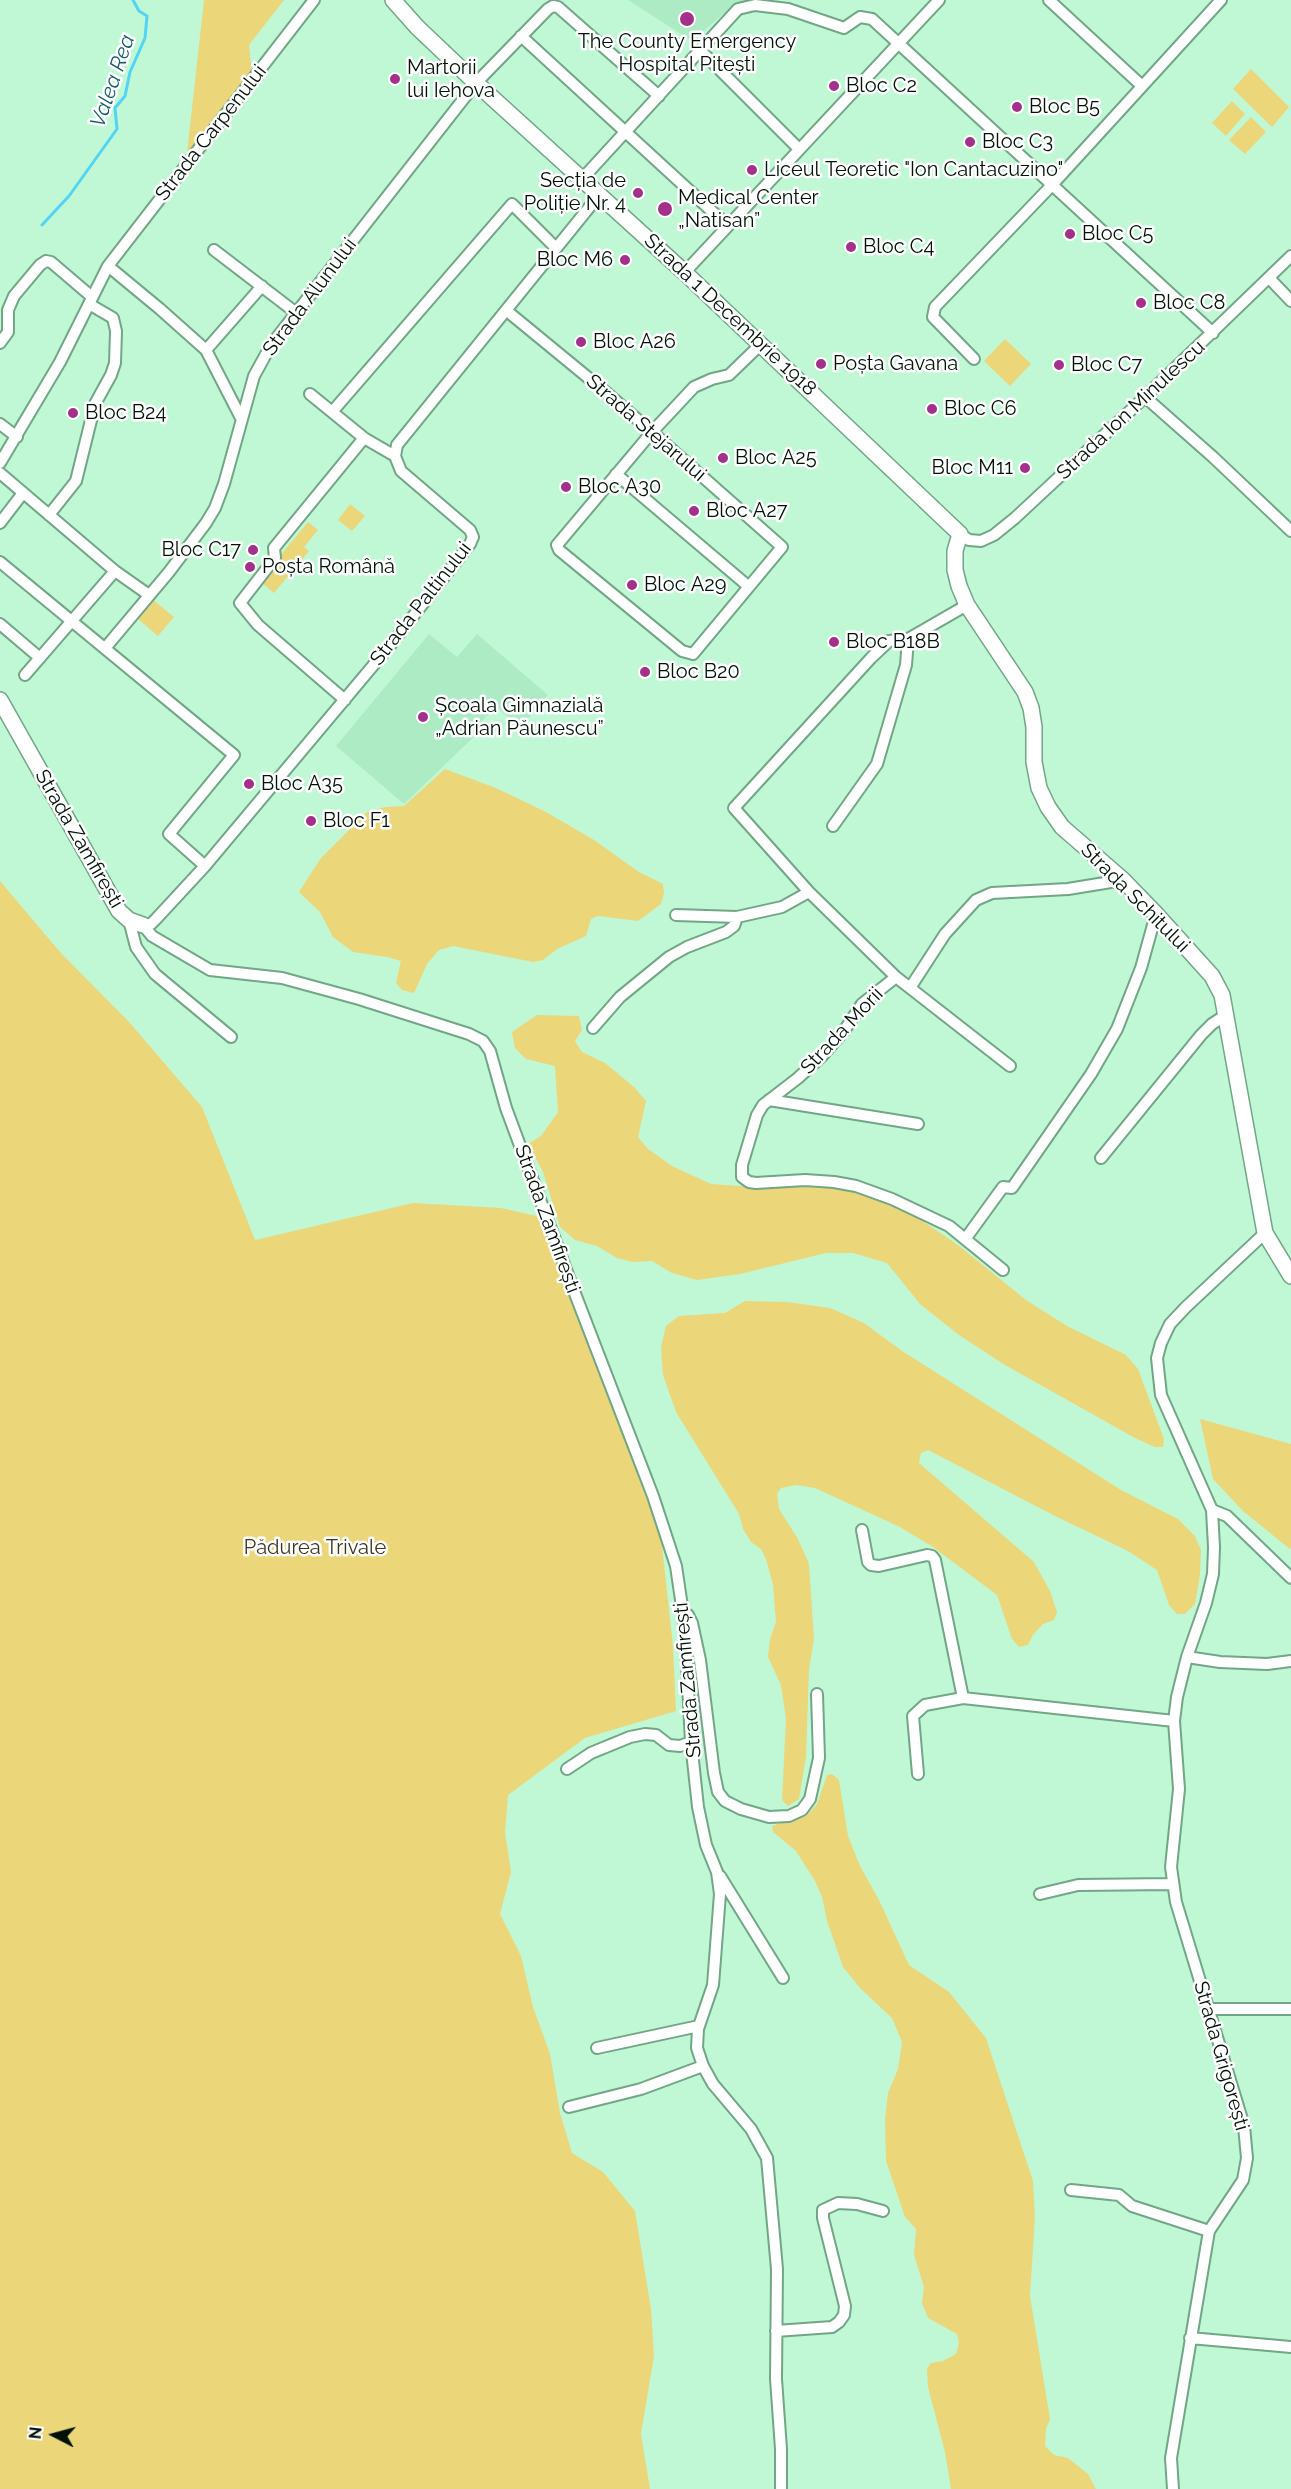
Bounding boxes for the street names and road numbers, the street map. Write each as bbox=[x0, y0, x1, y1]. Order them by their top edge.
street label: Strada Carpenului bbox=[150, 60, 272, 206]
street label: Strada 1 Decembrie 1918 bbox=[639, 229, 821, 401]
street label: Strada Alunului bbox=[258, 233, 362, 361]
street label: Strada Ion Minulescu bbox=[1052, 335, 1210, 485]
street label: Strada Stejarului bbox=[581, 369, 711, 487]
street label: Strada Paltinului bbox=[365, 538, 477, 670]
street label: Strada Zamfirești bbox=[30, 765, 128, 913]
street label: Strada Schitului bbox=[1075, 838, 1195, 958]
street label: Strada Morii bbox=[796, 983, 888, 1079]
street label: Strada Zamfirești bbox=[509, 1142, 585, 1296]
street label: Strada Zamfirești bbox=[669, 1601, 707, 1759]
street label: Strada Grigorești bbox=[1188, 1979, 1254, 2133]

